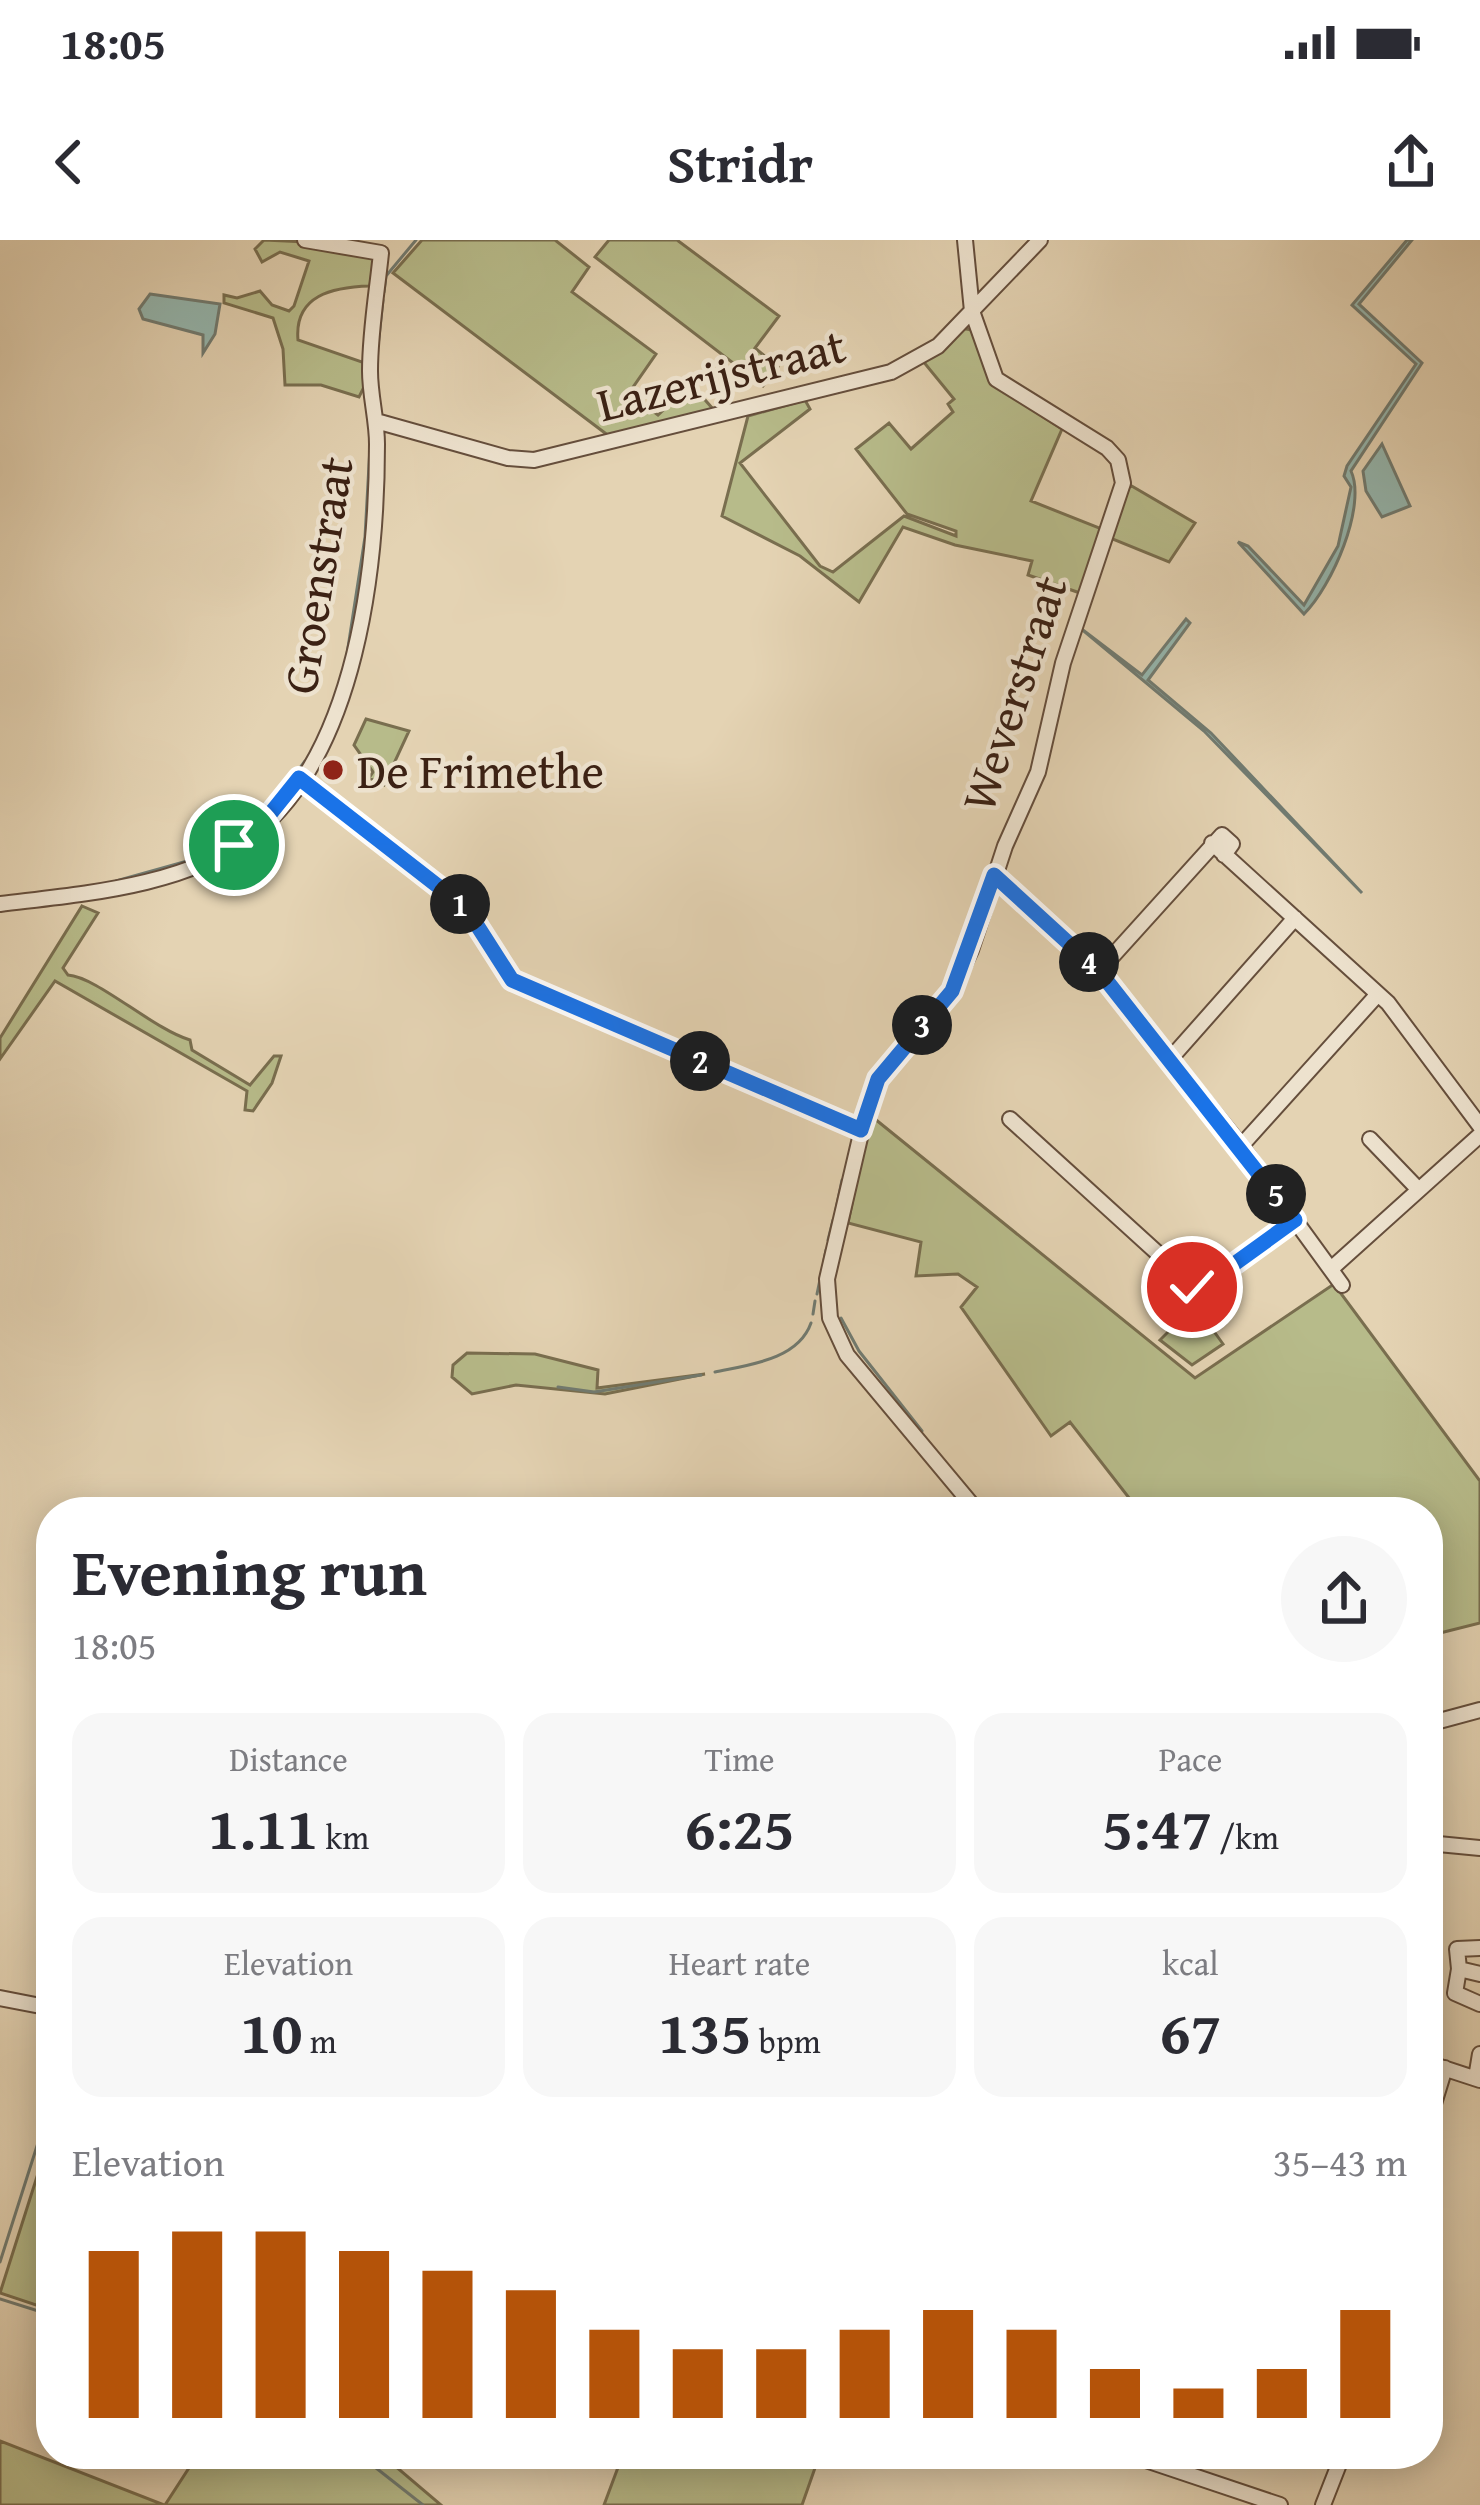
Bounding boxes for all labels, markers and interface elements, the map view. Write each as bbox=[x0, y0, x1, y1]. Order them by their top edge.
text: 18:05 bbox=[60, 10, 166, 75]
text: Stridr bbox=[667, 123, 813, 202]
icon: back bbox=[36, 129, 102, 195]
icon: share bbox=[1378, 129, 1444, 195]
street label: Lazerijstraat bbox=[589, 309, 853, 439]
street label: Groenstraat bbox=[263, 451, 371, 699]
street label: Weverstraat bbox=[942, 566, 1085, 820]
place label: De Frimethe bbox=[357, 735, 604, 806]
marker: De Frimethe bbox=[320, 757, 346, 783]
pin bbox=[183, 794, 285, 896]
icon: arrive bbox=[201, 812, 267, 878]
pin: 1 bbox=[430, 874, 490, 934]
text: 1 bbox=[451, 880, 469, 928]
pin: 4 bbox=[1059, 932, 1119, 992]
text: 4 bbox=[1080, 938, 1098, 986]
pin: 3 bbox=[892, 995, 952, 1055]
text: 3 bbox=[913, 1001, 931, 1049]
pin: 2 bbox=[670, 1031, 730, 1091]
text: 2 bbox=[691, 1037, 709, 1085]
pin: 5 bbox=[1246, 1164, 1306, 1224]
text: 5 bbox=[1267, 1170, 1285, 1218]
pin bbox=[1141, 1236, 1243, 1338]
icon: check bbox=[1159, 1254, 1225, 1320]
text: Evening run bbox=[72, 1522, 427, 1619]
button: share bbox=[1281, 1536, 1407, 1662]
text: 18:05 bbox=[72, 1616, 157, 1673]
text: Distance bbox=[229, 1735, 348, 1783]
text: Time bbox=[704, 1735, 775, 1783]
text: Pace bbox=[1159, 1735, 1222, 1783]
text: 1.11 bbox=[208, 1783, 318, 1871]
text: 6:25 bbox=[684, 1783, 795, 1871]
text: 5:47 bbox=[1102, 1783, 1212, 1871]
text: km bbox=[318, 1813, 369, 1861]
text: /km bbox=[1212, 1813, 1279, 1861]
text: Elevation bbox=[224, 1939, 353, 1987]
text: Heart rate bbox=[669, 1939, 810, 1987]
text: kcal bbox=[1162, 1939, 1219, 1987]
text: 10 bbox=[240, 1987, 302, 2075]
text: 135 bbox=[658, 1987, 752, 2075]
text: 67 bbox=[1159, 1987, 1222, 2075]
text: m bbox=[302, 2017, 337, 2065]
text: bpm bbox=[752, 2017, 821, 2065]
text: Elevation bbox=[72, 2133, 225, 2190]
text: 35–43 m bbox=[1273, 2133, 1407, 2190]

